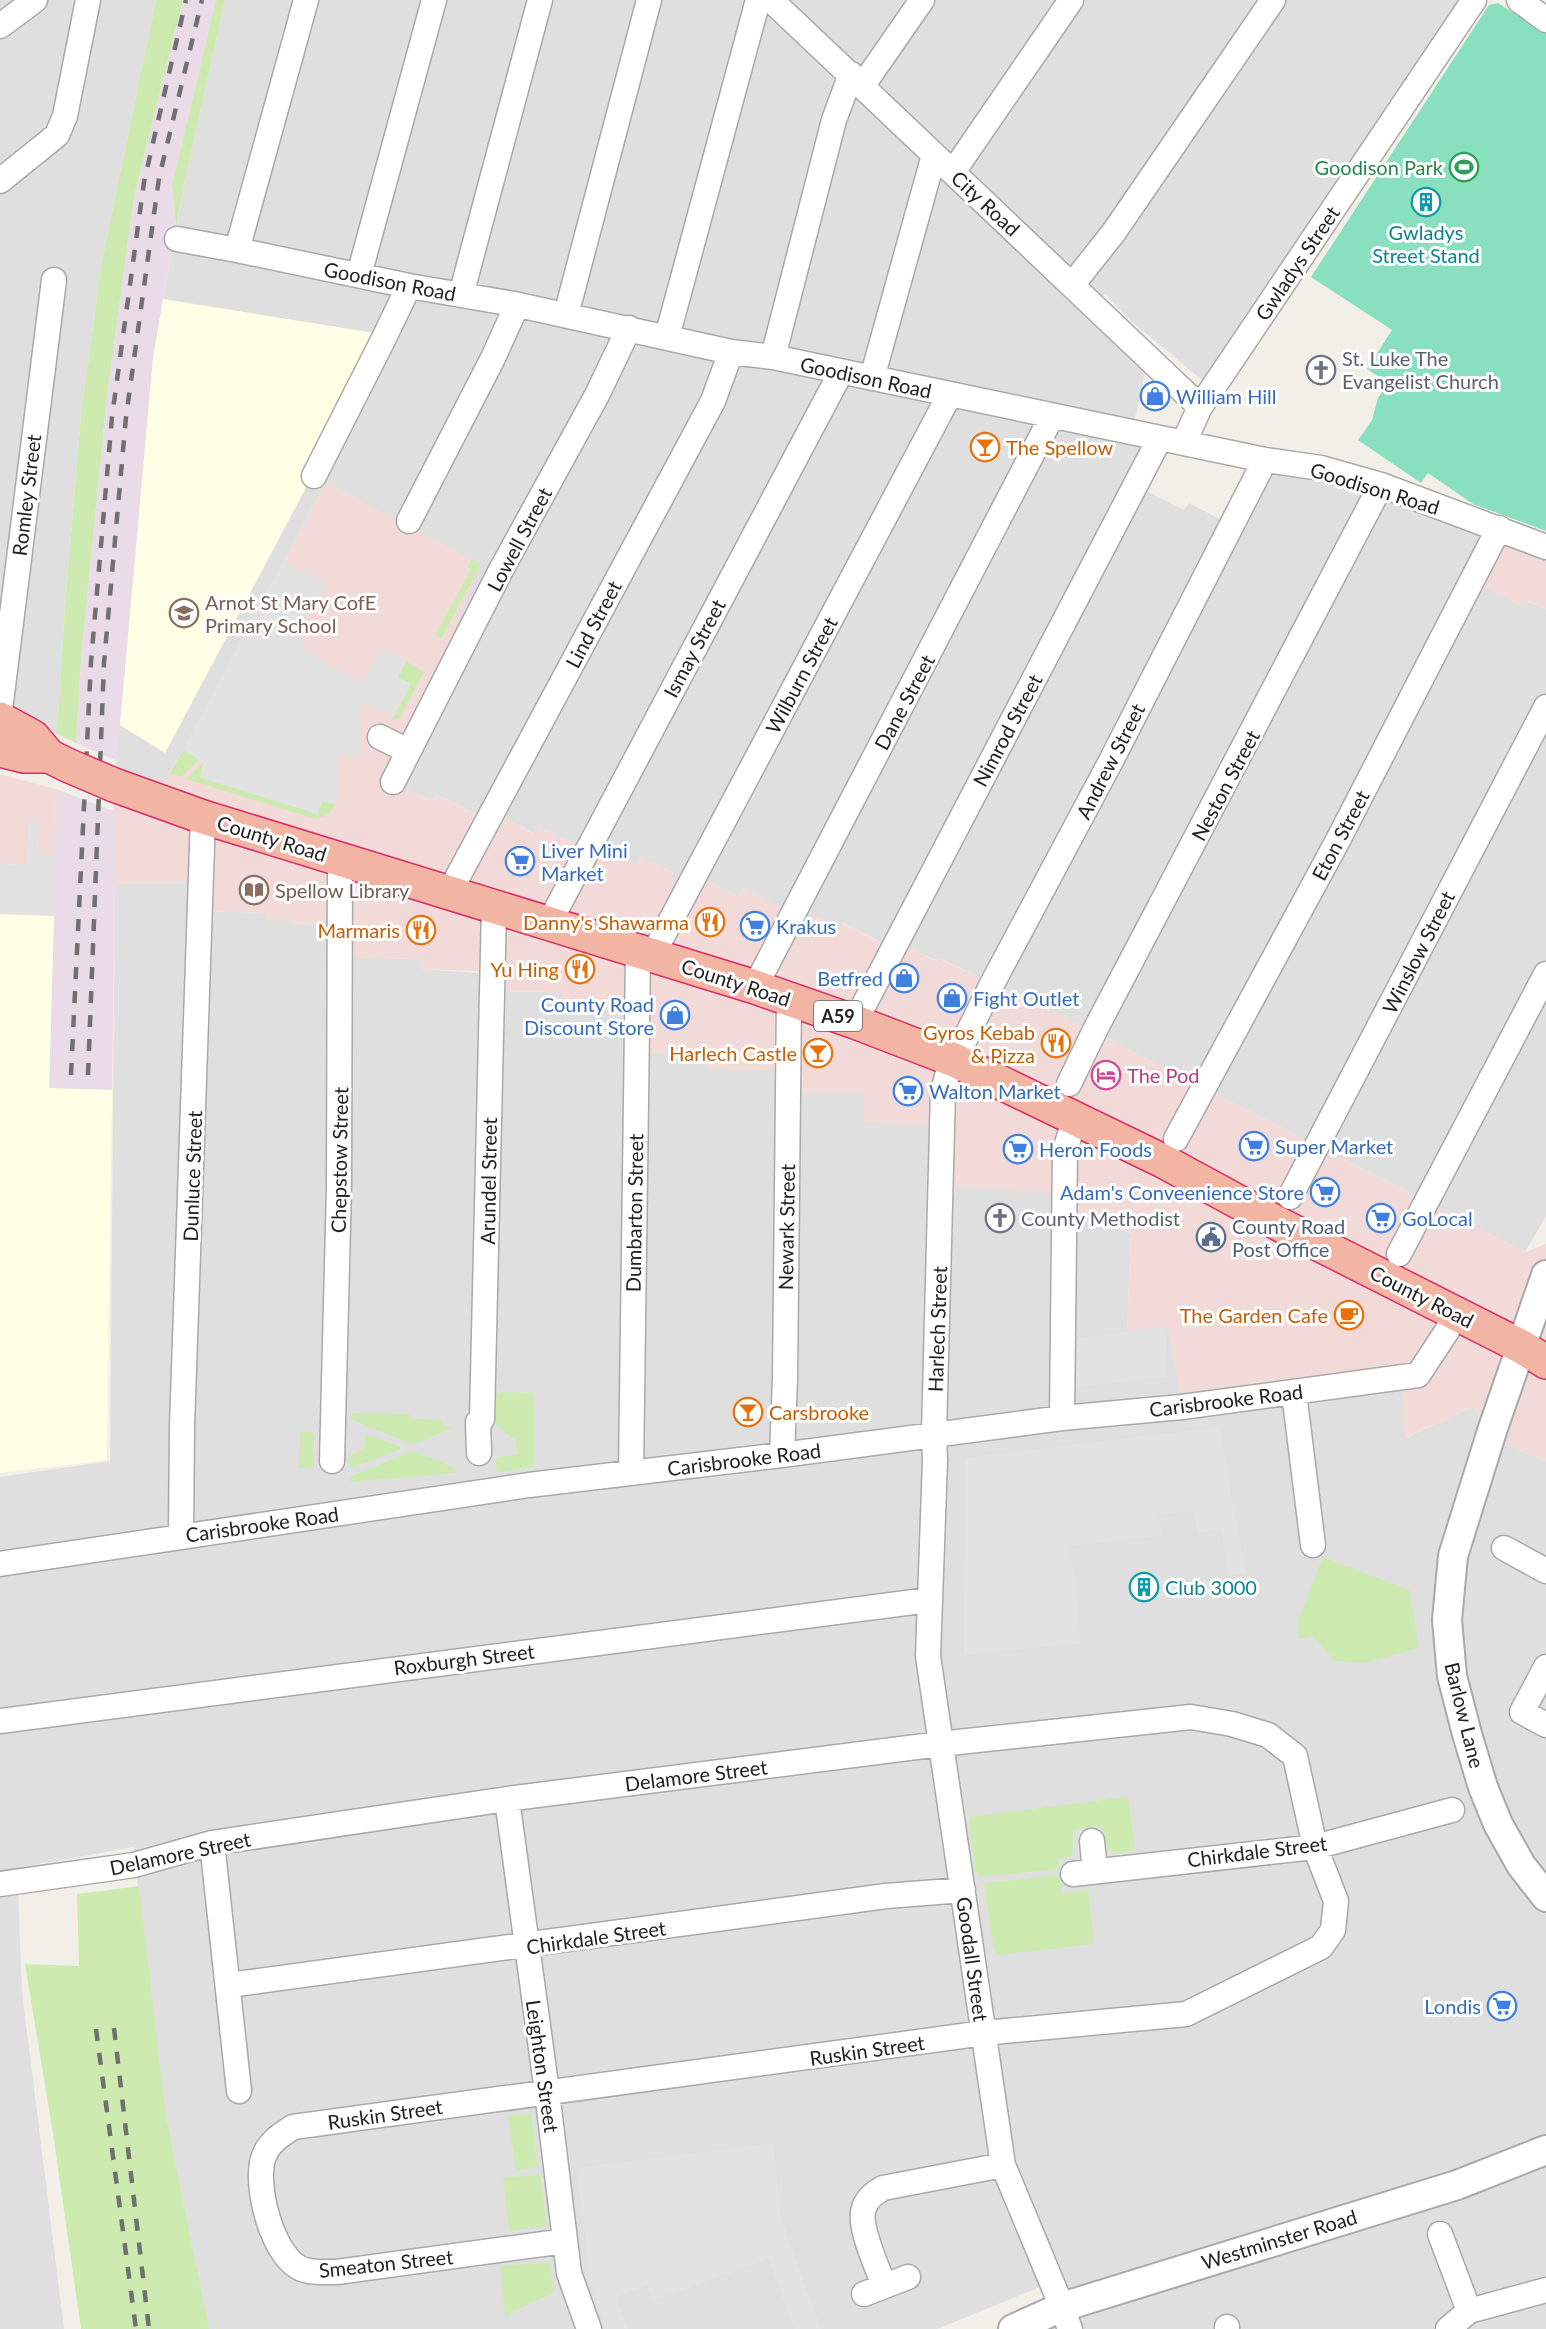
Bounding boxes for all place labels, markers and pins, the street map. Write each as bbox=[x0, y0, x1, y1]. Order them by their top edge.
sports icon: Goodison Park bbox=[1448, 151, 1480, 183]
place label: Goodison Park bbox=[1314, 155, 1444, 179]
building icon: Gwladys Street Stand bbox=[1410, 186, 1442, 218]
place label: Gwladys Street Stand bbox=[1372, 220, 1480, 267]
place label: St. Luke The Evangelist Church bbox=[1342, 346, 1499, 393]
church icon: St. Luke The Evangelist Church bbox=[1305, 354, 1337, 386]
shop icon: William Hill bbox=[1139, 380, 1171, 412]
place label: William Hill bbox=[1176, 384, 1277, 408]
bar icon: The Spellow bbox=[969, 431, 1001, 463]
place label: The Spellow bbox=[1006, 435, 1114, 459]
place label: Arnot St Mary CofE Primary School bbox=[205, 590, 376, 637]
school or university icon: Arnot St Mary CofE Primary School bbox=[168, 597, 200, 629]
place label: Liver Mini Market bbox=[541, 838, 628, 885]
supermarket icon: Liver Mini Market bbox=[504, 845, 536, 877]
library icon: Spellow Library bbox=[238, 874, 270, 906]
place label: Spellow Library bbox=[275, 878, 410, 902]
restaurant icon: Danny's Shawarma bbox=[694, 906, 726, 938]
place label: Danny's Shawarma bbox=[523, 910, 689, 934]
supermarket icon: Krakus bbox=[739, 910, 771, 942]
restaurant icon: Marmaris bbox=[405, 914, 437, 946]
place label: Krakus bbox=[776, 914, 836, 938]
place label: Marmaris bbox=[317, 918, 400, 942]
restaurant icon: Yu Hing bbox=[564, 953, 596, 985]
place label: Yu Hing bbox=[490, 957, 559, 981]
shop icon: Betfred bbox=[888, 962, 920, 994]
place label: Betfred bbox=[817, 966, 883, 990]
shop icon: Fight Outlet bbox=[936, 982, 968, 1014]
place label: Fight Outlet bbox=[973, 986, 1079, 1010]
place label: County Road Discount Store bbox=[524, 992, 654, 1039]
shop icon: County Road Discount Store bbox=[659, 999, 691, 1031]
place label: Gyros Kebab & Pizza bbox=[923, 1020, 1035, 1067]
restaurant icon: Gyros Kebab & Pizza bbox=[1040, 1027, 1072, 1059]
bar icon: Harlech Castle bbox=[802, 1037, 834, 1069]
place label: Harlech Castle bbox=[669, 1041, 797, 1065]
hotel icon: The Pod bbox=[1090, 1059, 1122, 1091]
place label: The Pod bbox=[1127, 1063, 1200, 1087]
supermarket icon: Walton Market bbox=[892, 1075, 924, 1107]
place label: Walton Market bbox=[929, 1079, 1061, 1103]
supermarket icon: Super Market bbox=[1238, 1130, 1270, 1162]
supermarket icon: Heron Foods bbox=[1002, 1133, 1034, 1165]
place label: Super Market bbox=[1275, 1134, 1393, 1158]
place label: Heron Foods bbox=[1039, 1137, 1152, 1161]
supermarket icon: Adam's Conveenience Store bbox=[1309, 1176, 1341, 1208]
place label: Adam's Conveenience Store bbox=[1060, 1180, 1304, 1204]
church icon: County Methodist bbox=[984, 1202, 1016, 1234]
supermarket icon: GoLocal bbox=[1365, 1202, 1397, 1234]
place label: County Methodist bbox=[1021, 1206, 1180, 1230]
place label: GoLocal bbox=[1402, 1206, 1473, 1230]
place label: County Road Post Office bbox=[1232, 1214, 1345, 1261]
public building icon: County Road Post Office bbox=[1195, 1221, 1227, 1253]
cafe icon: The Garden Cafe bbox=[1333, 1299, 1365, 1331]
place label: The Garden Cafe bbox=[1180, 1303, 1328, 1327]
bar icon: Carsbrooke bbox=[732, 1396, 764, 1428]
place label: Carsbrooke bbox=[769, 1400, 869, 1424]
building icon: Club 3000 bbox=[1128, 1571, 1160, 1603]
place label: Club 3000 bbox=[1165, 1575, 1257, 1599]
supermarket icon: Londis bbox=[1486, 1990, 1518, 2022]
place label: Londis bbox=[1424, 1994, 1481, 2018]

